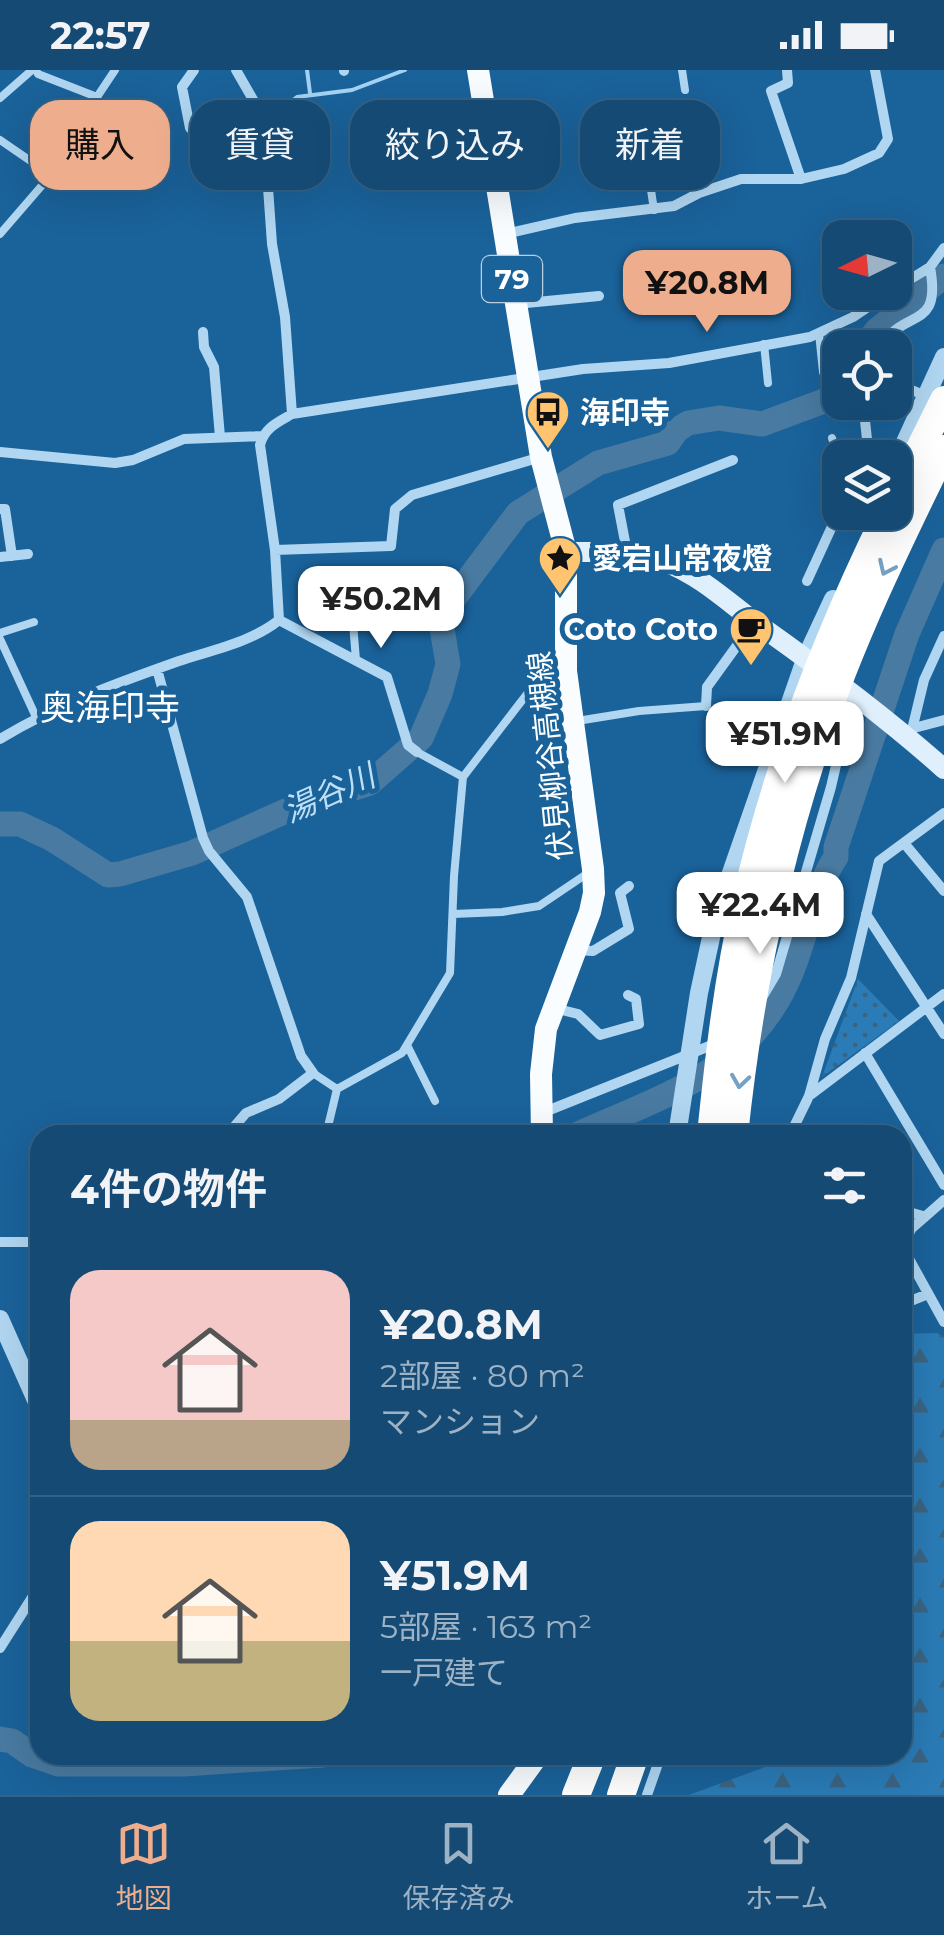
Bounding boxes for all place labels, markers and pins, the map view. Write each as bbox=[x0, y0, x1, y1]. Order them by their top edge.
pin: ¥20.8M bbox=[626, 250, 788, 335]
bus stop icon: 海印寺 bbox=[525, 389, 571, 450]
place label: 海印寺 bbox=[580, 394, 670, 431]
place icon: 愛宕山常夜燈 bbox=[537, 535, 583, 596]
place label: 愛宕山常夜燈 bbox=[592, 540, 772, 577]
pin: ¥50.2M bbox=[300, 566, 462, 651]
cafe icon: Coto Coto bbox=[728, 606, 774, 667]
place label: Coto Coto bbox=[563, 611, 718, 648]
pin: ¥51.9M bbox=[704, 701, 866, 786]
pin: ¥22.4M bbox=[679, 872, 841, 957]

